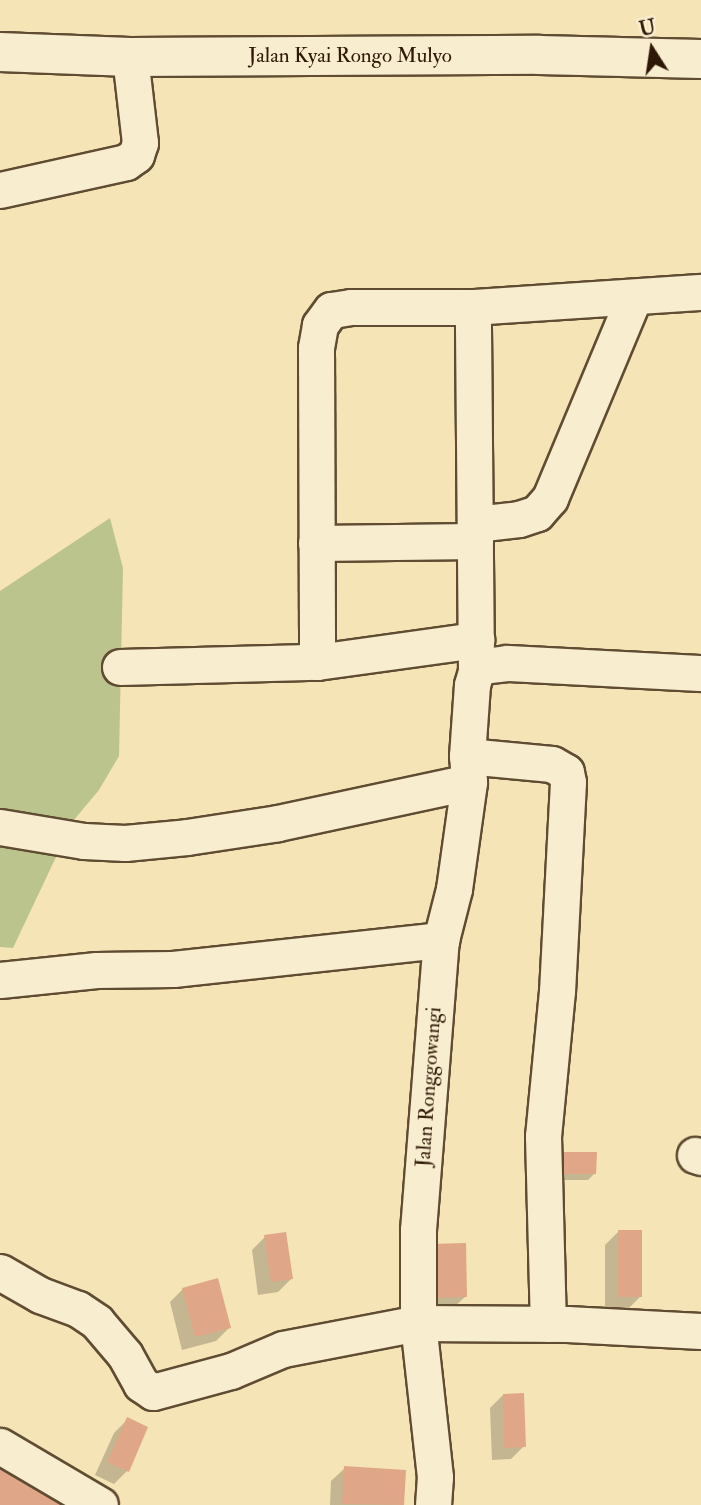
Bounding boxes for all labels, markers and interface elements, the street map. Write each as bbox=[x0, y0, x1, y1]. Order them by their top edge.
north arrow bbox=[617, 14, 687, 84]
text: U bbox=[637, 15, 658, 42]
street label: Jalan Kyai Rongo Mulyo bbox=[248, 43, 452, 69]
street label: Jalan Ronggowangi bbox=[411, 1006, 447, 1168]

